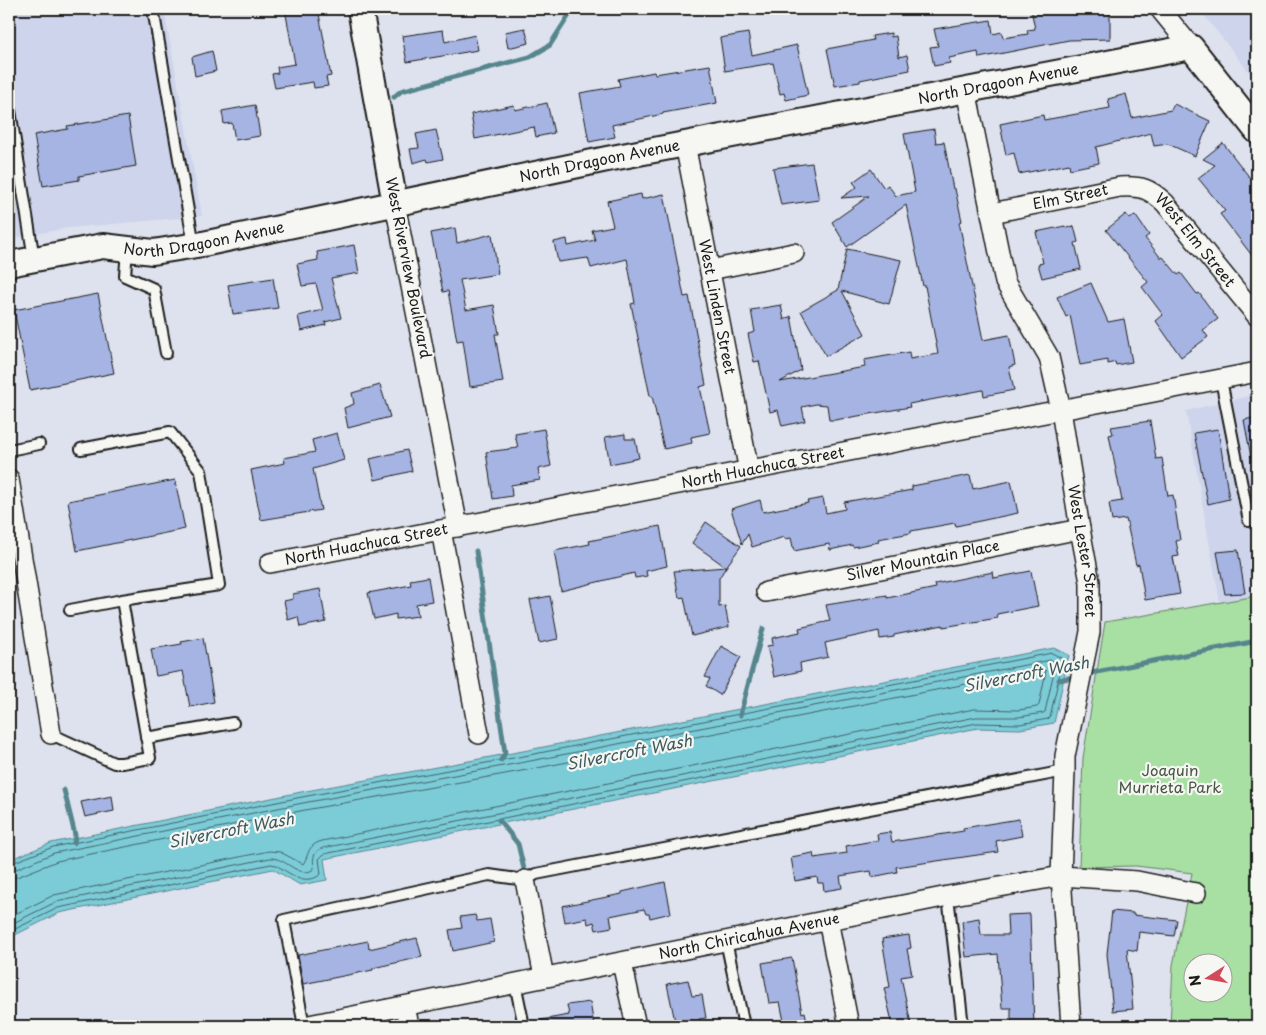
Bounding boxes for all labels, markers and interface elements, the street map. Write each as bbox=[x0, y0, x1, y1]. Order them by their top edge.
street label: North Dragoon Avenue bbox=[916, 56, 1080, 109]
street label: North Dragoon Avenue bbox=[517, 132, 682, 187]
street label: West Riverview Boulevard bbox=[381, 175, 438, 360]
street label: Elm Street bbox=[1031, 177, 1110, 214]
street label: West Elm Street bbox=[1151, 186, 1242, 291]
street label: North Dragoon Avenue bbox=[122, 214, 286, 262]
street label: West Linden Street bbox=[694, 237, 743, 376]
street label: North Huachuca Street bbox=[679, 439, 846, 493]
street label: West Lester Street bbox=[1063, 483, 1103, 617]
street label: North Huachuca Street bbox=[282, 516, 449, 570]
street label: Silver Mountain Place bbox=[844, 532, 1001, 586]
water label: Silvercroft Wash bbox=[961, 649, 1091, 697]
water label: Silvercroft Wash bbox=[564, 727, 694, 775]
park label: Joaquin Murrieta Park bbox=[1119, 758, 1221, 798]
water label: Silvercroft Wash bbox=[166, 805, 296, 853]
street label: North Chiricahua Avenue bbox=[656, 905, 841, 964]
north arrow bbox=[1184, 952, 1234, 1002]
text: N bbox=[1183, 973, 1206, 988]

